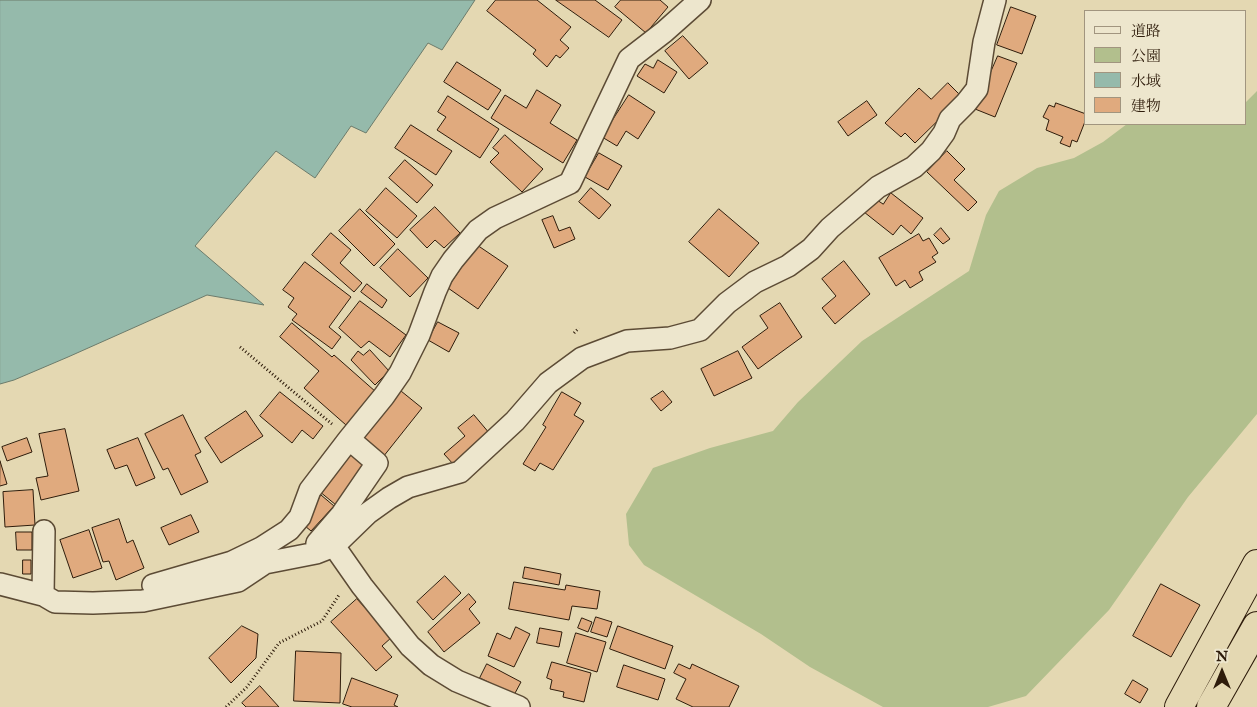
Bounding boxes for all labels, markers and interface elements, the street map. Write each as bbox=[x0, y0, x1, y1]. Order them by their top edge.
legend bbox=[1084, 10, 1247, 125]
text: 道路 bbox=[1131, 22, 1161, 41]
text: 公園 bbox=[1131, 47, 1161, 66]
text: 水域 bbox=[1131, 72, 1161, 91]
text: 建物 bbox=[1131, 97, 1161, 116]
north arrow bbox=[1197, 647, 1247, 697]
text: N bbox=[1216, 648, 1228, 666]

